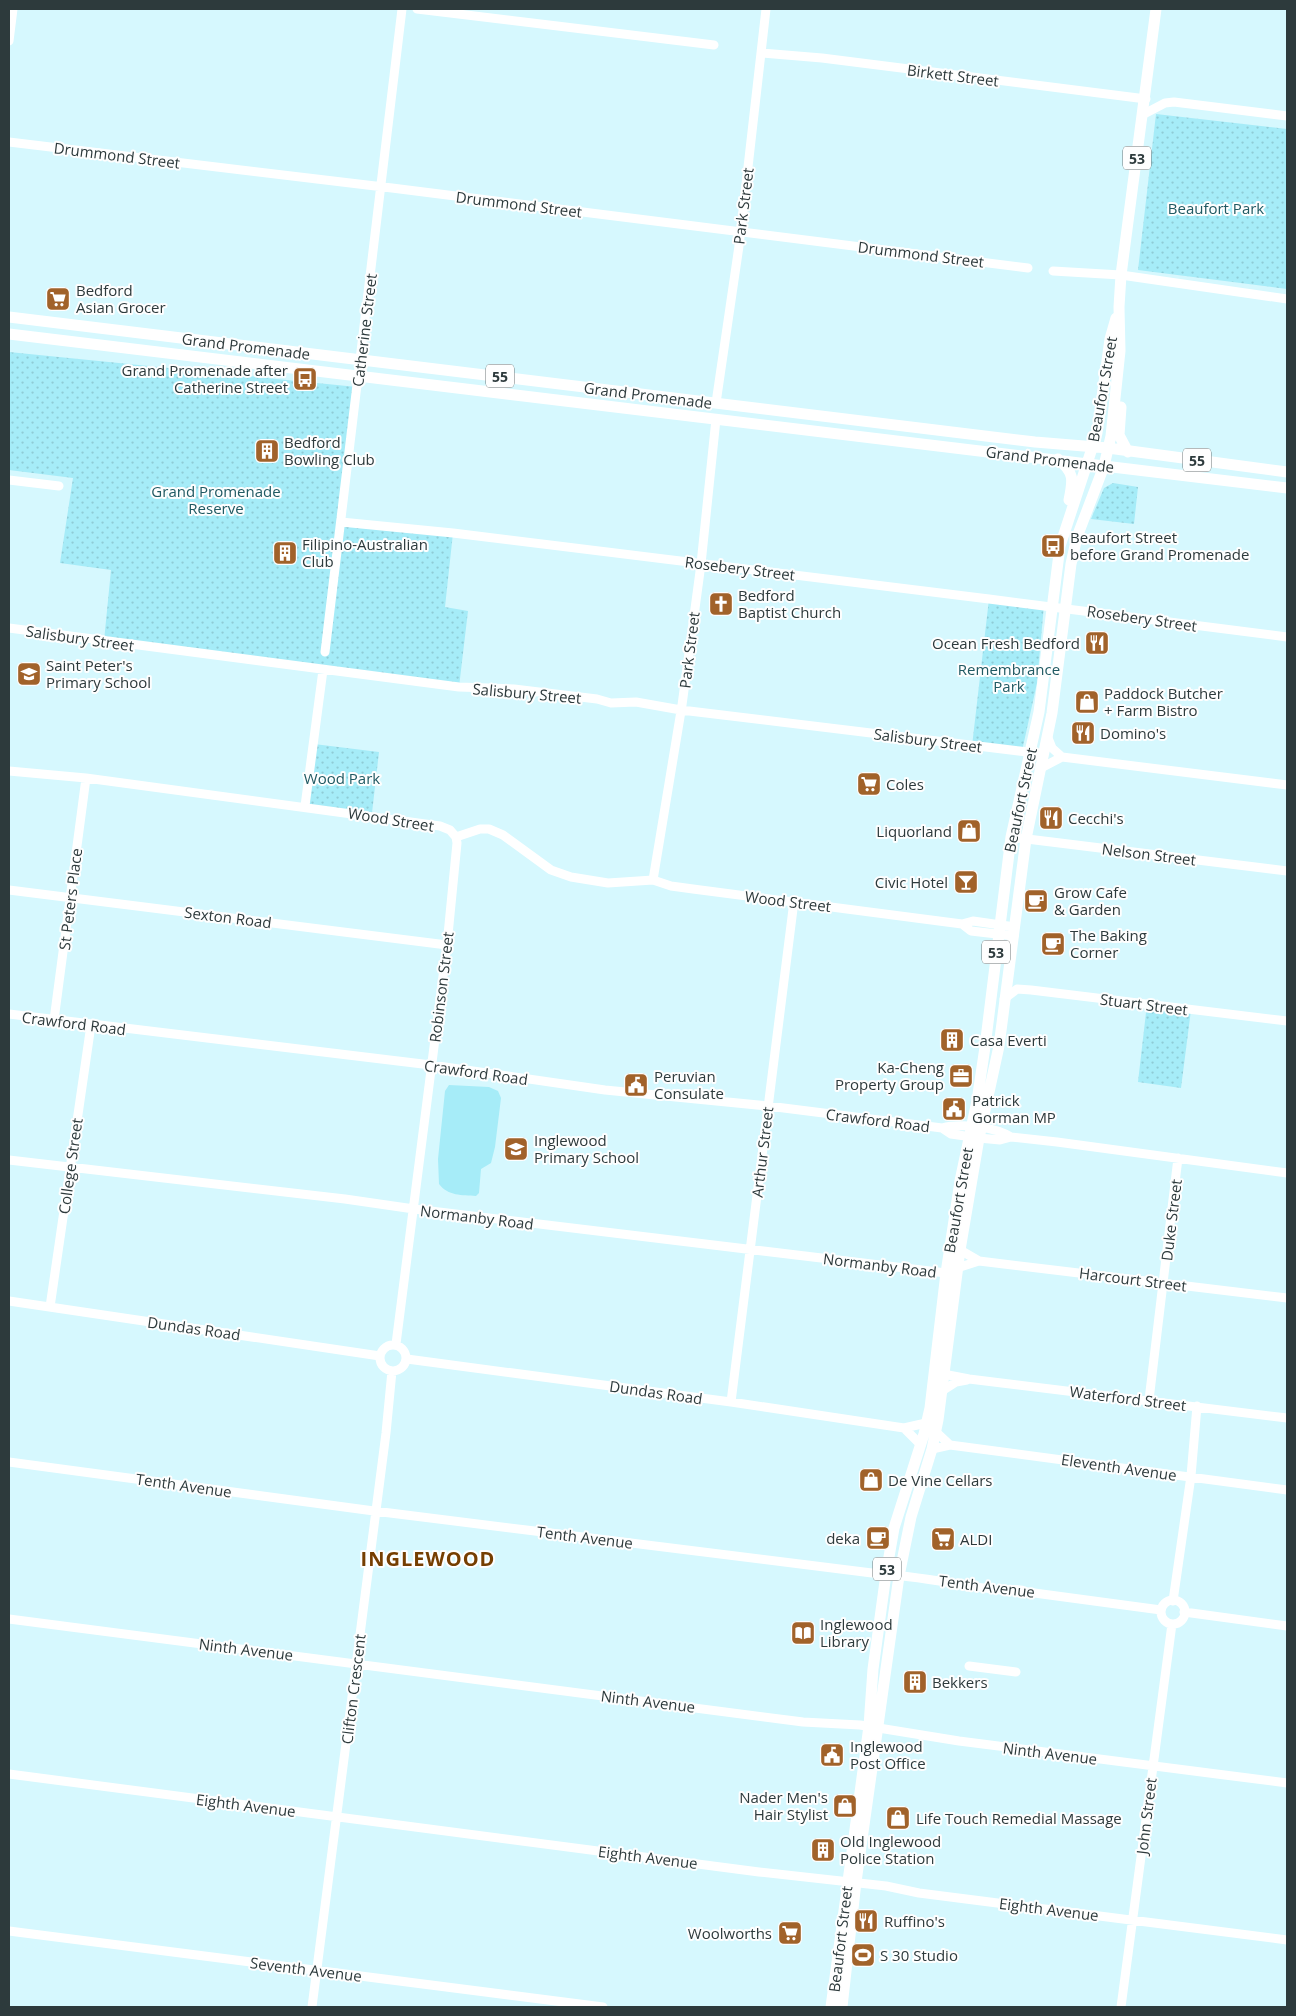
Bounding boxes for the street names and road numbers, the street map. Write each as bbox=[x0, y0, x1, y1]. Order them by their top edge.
street label: Birkett Street bbox=[906, 59, 1000, 91]
street label: Drummond Street bbox=[53, 137, 181, 173]
road number: 53 bbox=[1123, 146, 1151, 170]
street label: Park Street bbox=[728, 166, 758, 246]
street label: Drummond Street bbox=[455, 186, 583, 222]
street label: Drummond Street bbox=[857, 236, 985, 272]
street label: Catherine Street bbox=[347, 272, 381, 388]
street label: Grand Promenade bbox=[181, 328, 311, 364]
street label: Beaufort Street bbox=[1083, 335, 1121, 443]
road number: 55 bbox=[486, 364, 514, 388]
street label: Grand Promenade bbox=[583, 377, 713, 413]
street label: Grand Promenade bbox=[985, 441, 1115, 477]
road number: 55 bbox=[1183, 448, 1211, 472]
street label: Rosebery Street bbox=[684, 551, 796, 585]
street label: Rosebery Street bbox=[1086, 600, 1198, 636]
street label: Park Street bbox=[674, 610, 704, 690]
street label: Salisbury Street bbox=[25, 621, 135, 655]
street label: Salisbury Street bbox=[472, 678, 582, 708]
street label: Salisbury Street bbox=[873, 723, 983, 757]
street label: Beaufort Street bbox=[999, 746, 1041, 854]
street label: Wood Street bbox=[347, 802, 435, 836]
street label: Nelson Street bbox=[1101, 838, 1197, 870]
street label: St Peters Place bbox=[54, 847, 86, 951]
street label: Wood Street bbox=[744, 886, 832, 916]
street label: Sexton Road bbox=[183, 902, 273, 932]
street label: Robinson Street bbox=[424, 930, 458, 1044]
road number: 53 bbox=[982, 940, 1010, 964]
street label: Stuart Street bbox=[1099, 989, 1189, 1019]
street label: Crawford Road bbox=[21, 1007, 127, 1039]
street label: Crawford Road bbox=[423, 1055, 529, 1089]
street label: Crawford Road bbox=[825, 1104, 931, 1136]
street label: Arthur Street bbox=[747, 1105, 777, 1199]
street label: College Street bbox=[53, 1117, 87, 1215]
street label: Beaufort Street bbox=[939, 1146, 977, 1254]
street label: Duke Street bbox=[1156, 1178, 1186, 1262]
street label: Normanby Road bbox=[419, 1200, 535, 1234]
street label: Normanby Road bbox=[822, 1248, 938, 1282]
street label: Harcourt Street bbox=[1078, 1262, 1188, 1296]
street label: Dundas Road bbox=[146, 1312, 242, 1344]
street label: Dundas Road bbox=[608, 1376, 704, 1408]
street label: Waterford Street bbox=[1069, 1381, 1187, 1415]
street label: Eleventh Avenue bbox=[1060, 1449, 1178, 1485]
street label: Tenth Avenue bbox=[135, 1468, 233, 1502]
street label: Tenth Avenue bbox=[536, 1521, 634, 1553]
road number: 53 bbox=[873, 1558, 901, 1580]
street label: Tenth Avenue bbox=[938, 1570, 1036, 1602]
street label: Ninth Avenue bbox=[198, 1633, 294, 1665]
street label: Clifton Crescent bbox=[336, 1633, 370, 1745]
street label: Ninth Avenue bbox=[600, 1685, 696, 1717]
street label: Ninth Avenue bbox=[1002, 1737, 1098, 1769]
street label: John Street bbox=[1131, 1776, 1161, 1858]
street label: Eighth Avenue bbox=[195, 1789, 297, 1821]
street label: Eighth Avenue bbox=[597, 1841, 699, 1873]
street label: Beaufort Street bbox=[824, 1885, 856, 1993]
street label: Eighth Avenue bbox=[998, 1893, 1100, 1925]
street label: Seventh Avenue bbox=[249, 1952, 363, 1986]

